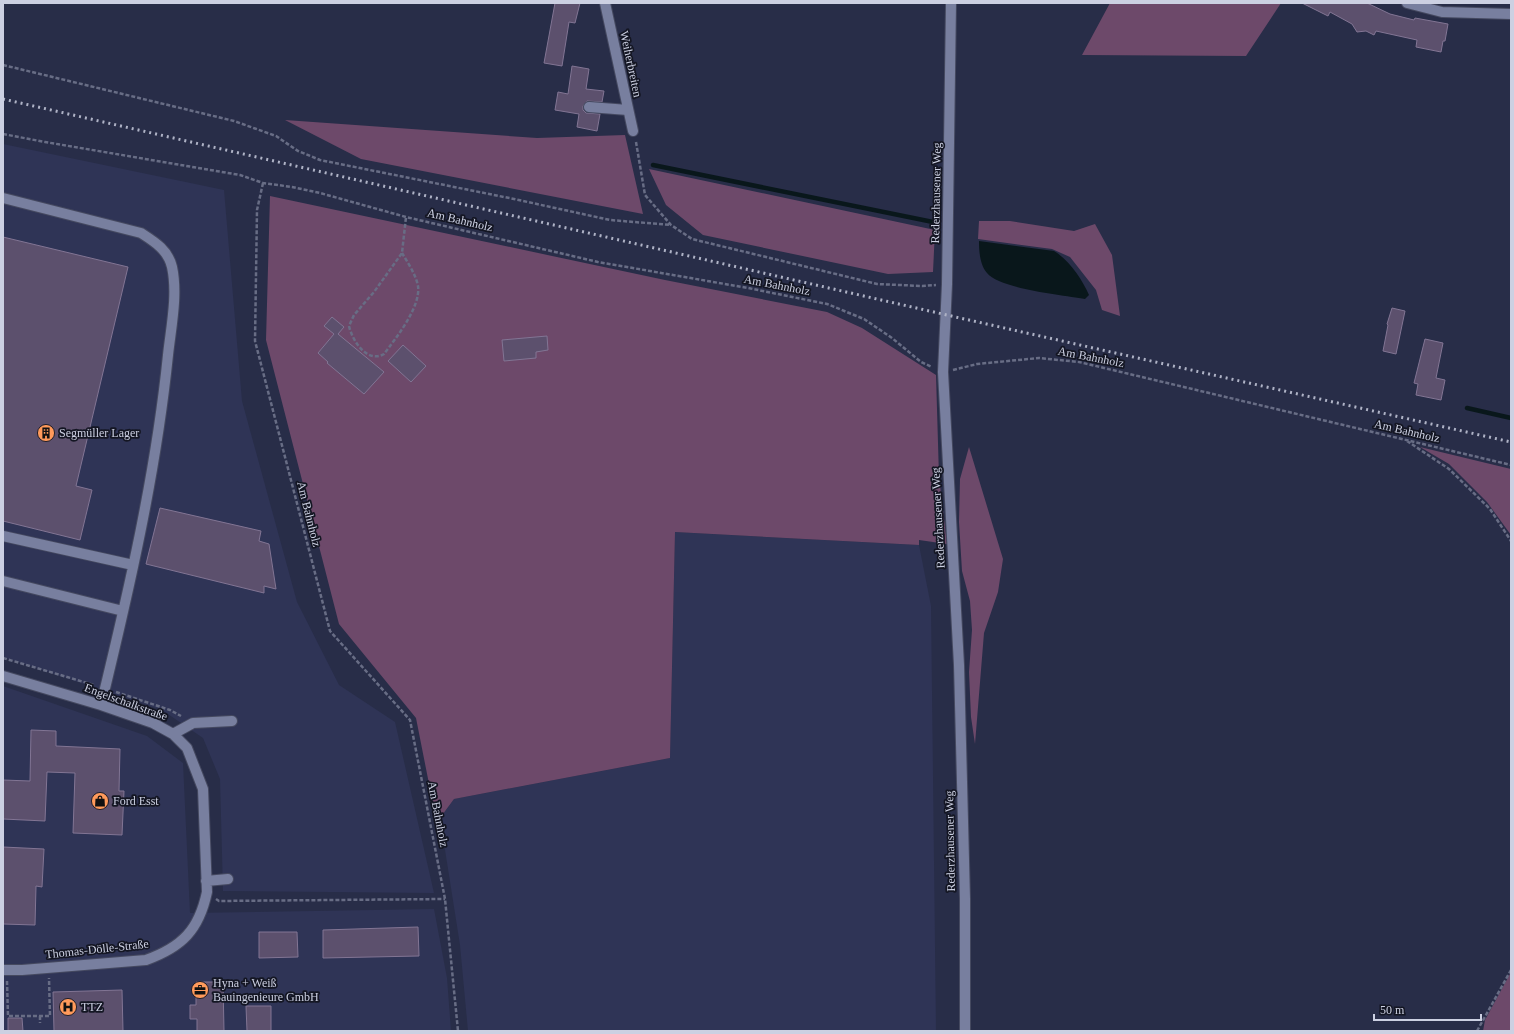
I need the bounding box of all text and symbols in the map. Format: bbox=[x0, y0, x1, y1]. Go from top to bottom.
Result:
street label: Weiherbreiten bbox=[617, 29, 645, 99]
street label: Rederzhausener Weg bbox=[928, 142, 944, 244]
street label: Am Bahnholz bbox=[426, 206, 494, 234]
street label: Am Bahnholz bbox=[743, 272, 811, 298]
street label: Am Bahnholz bbox=[1057, 344, 1125, 370]
street label: Am Bahnholz bbox=[1373, 417, 1441, 445]
building icon: Segmüller Lager bbox=[36, 423, 56, 443]
place label: Segmüller Lager bbox=[59, 426, 139, 440]
street label: Rederzhausener Weg bbox=[928, 467, 948, 569]
street label: Am Bahnholz bbox=[294, 480, 324, 548]
street label: Engelschalkstraße bbox=[83, 680, 169, 724]
street label: Am Bahnholz bbox=[425, 780, 451, 848]
street label: Rederzhausener Weg bbox=[942, 790, 958, 892]
shop icon: Ford Esst bbox=[90, 791, 110, 811]
place label: Ford Esst bbox=[113, 794, 159, 808]
street label: Thomas-Dölle-Straße bbox=[45, 937, 149, 961]
place label: Hyna + Weiß Bauingenieure GmbH bbox=[213, 976, 319, 1004]
office icon: Hyna + Weiß Bauingenieure GmbH bbox=[190, 980, 210, 1000]
scale bar bbox=[1374, 996, 1481, 1022]
hospital icon: TTZ bbox=[58, 997, 78, 1017]
place label: TTZ bbox=[81, 1000, 103, 1014]
text: 50 m bbox=[1380, 1003, 1405, 1017]

